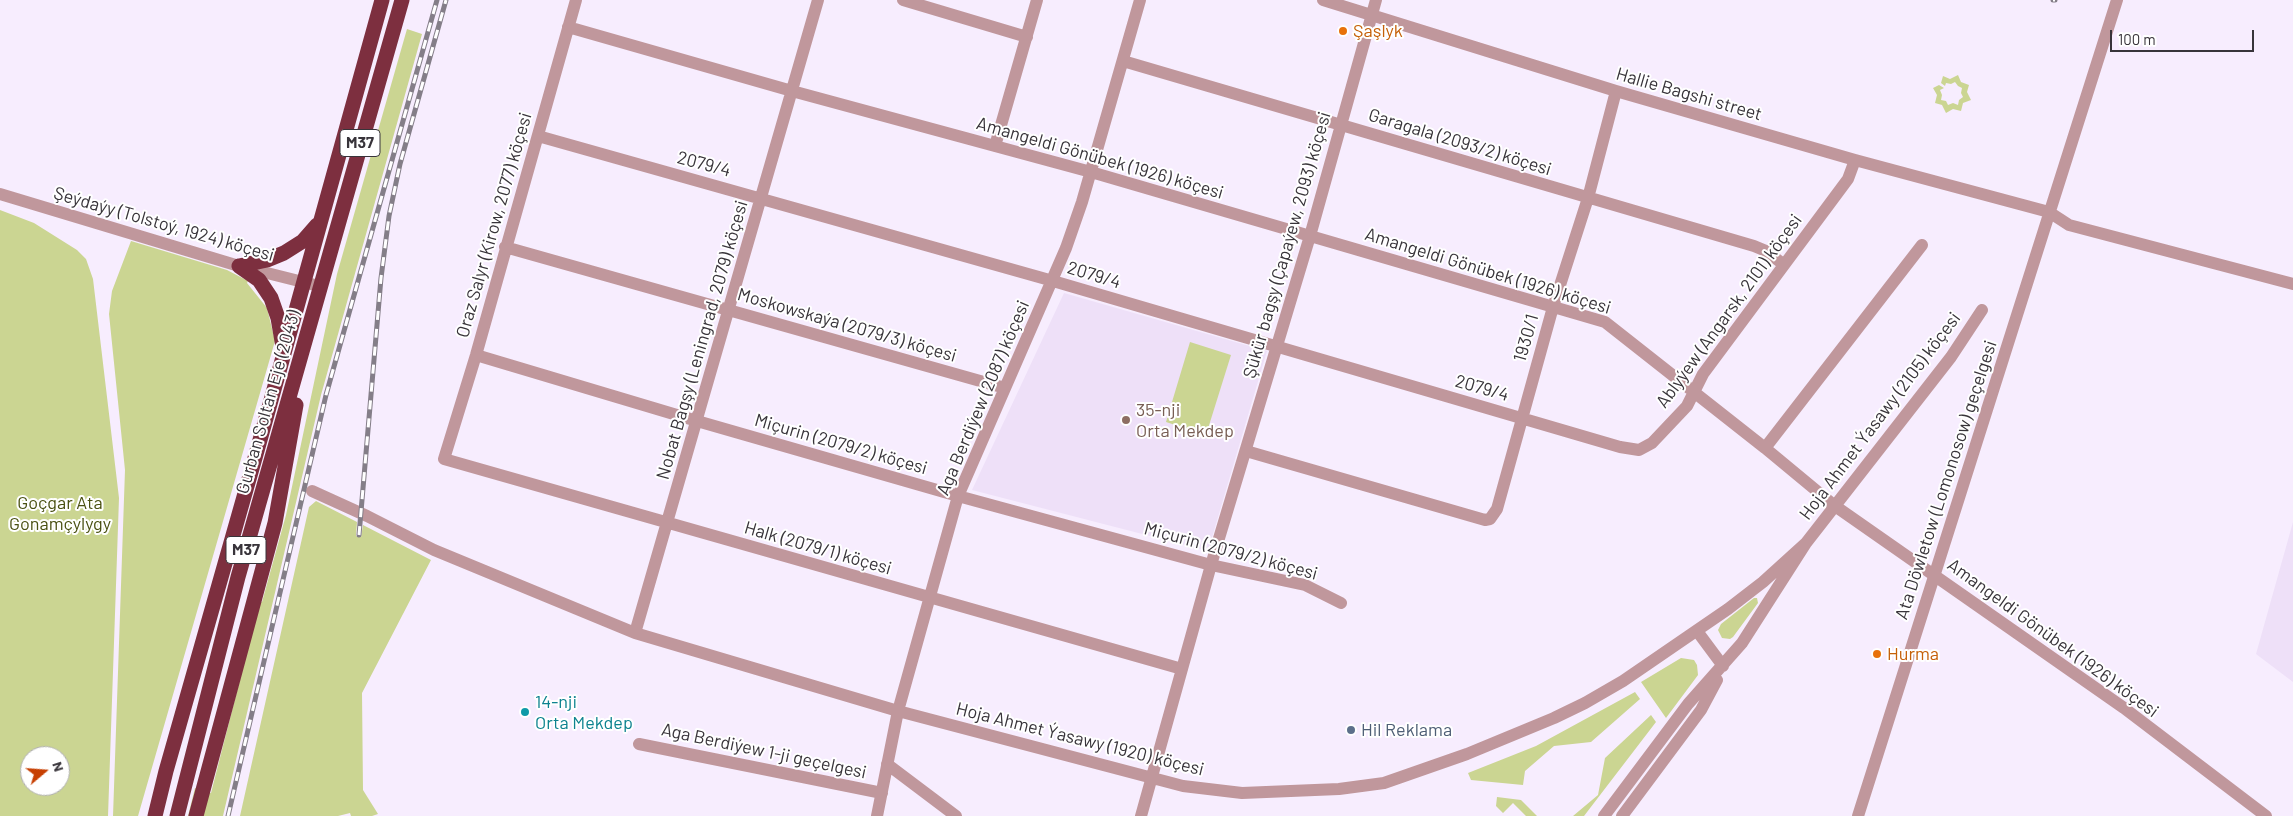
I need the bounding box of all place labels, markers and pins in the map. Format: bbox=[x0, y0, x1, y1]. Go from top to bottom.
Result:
place label: Şaşlyk bbox=[1353, 20, 1403, 42]
marker: Şaşlyk bbox=[1337, 25, 1349, 37]
place label: 35-nji Orta Mekdep bbox=[1136, 399, 1234, 442]
marker: 35-nji Orta Mekdep bbox=[1120, 414, 1132, 426]
place label: Hurma bbox=[1887, 643, 1939, 665]
marker: Hurma bbox=[1871, 648, 1883, 660]
place label: 14-nji Orta Mekdep bbox=[535, 691, 633, 734]
marker: 14-nji Orta Mekdep bbox=[519, 706, 531, 718]
place label: Hil Reklama bbox=[1361, 719, 1452, 741]
marker: Hil Reklama bbox=[1345, 724, 1357, 736]

